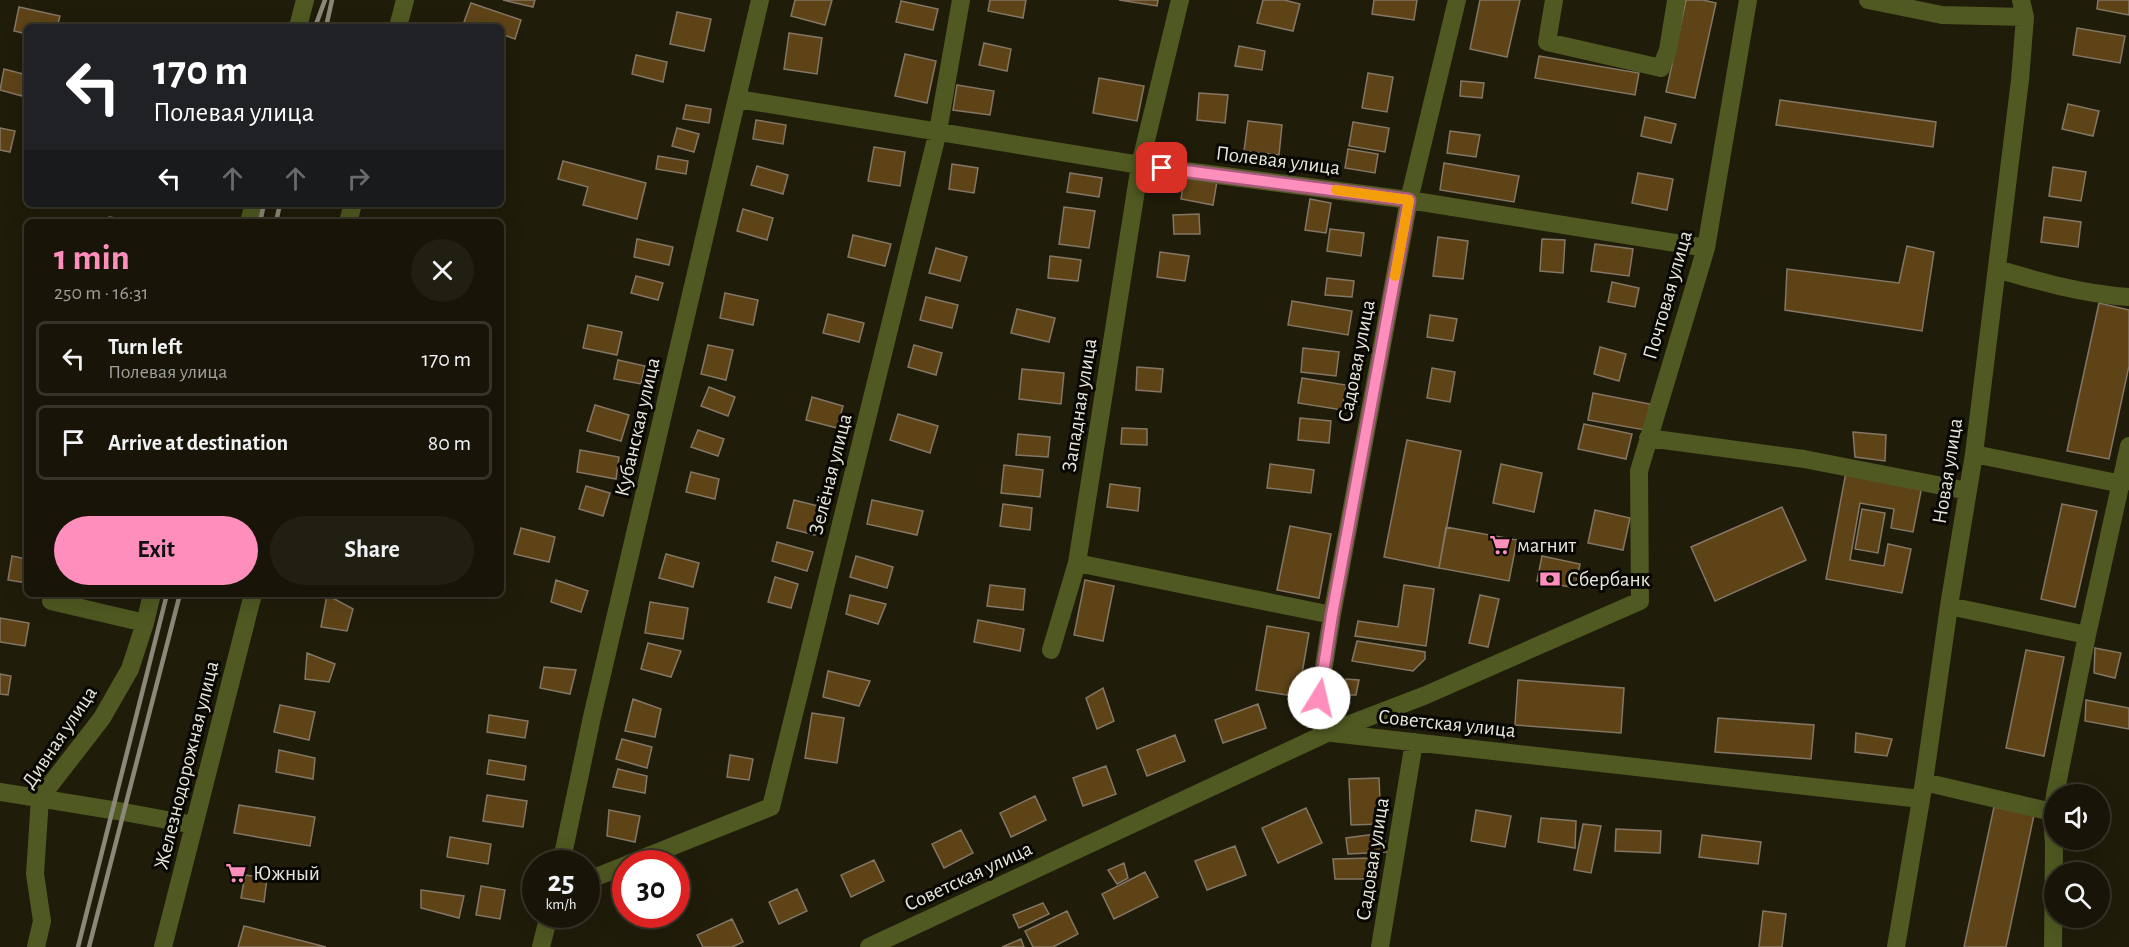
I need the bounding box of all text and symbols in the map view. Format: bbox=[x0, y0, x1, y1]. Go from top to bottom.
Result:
icon: left bbox=[54, 48, 132, 126]
text: 170 m bbox=[153, 50, 248, 92]
text: Полевая улица bbox=[153, 99, 314, 126]
pin bbox=[1136, 142, 1187, 193]
street label: Полевая улица bbox=[1214, 142, 1342, 179]
icon: arrive bbox=[1145, 151, 1178, 184]
icon: left bbox=[153, 162, 186, 195]
icon: ahead bbox=[216, 162, 249, 195]
icon: ahead bbox=[279, 162, 312, 195]
icon: right bbox=[342, 162, 375, 195]
street label: Почтовая улица bbox=[1639, 228, 1696, 362]
button: close bbox=[411, 239, 474, 302]
text: 1 min bbox=[54, 240, 130, 276]
text: 250 m · 16:31 bbox=[54, 283, 148, 303]
street label: Садовая улица bbox=[1334, 298, 1379, 424]
text: Turn left bbox=[108, 336, 182, 358]
street label: Западная улица bbox=[1059, 336, 1100, 473]
icon: left bbox=[57, 342, 90, 375]
text: 170 m bbox=[421, 348, 471, 370]
street label: Кубанская улица bbox=[611, 355, 664, 499]
text: Полевая улица bbox=[108, 362, 227, 382]
street label: Зелёная улица bbox=[805, 411, 856, 537]
street label: Новая улица bbox=[1929, 416, 1966, 525]
icon: arrive bbox=[57, 426, 90, 459]
text: Arrive at destination bbox=[108, 432, 288, 454]
text: 80 m bbox=[428, 432, 471, 454]
button: Exit bbox=[54, 516, 258, 585]
button: Share bbox=[270, 516, 474, 585]
supermarket icon: магнит bbox=[1488, 533, 1512, 557]
place label: магнит bbox=[1517, 535, 1576, 556]
bank icon: Сбербанк bbox=[1538, 567, 1562, 591]
place label: Сбербанк bbox=[1567, 569, 1650, 590]
street label: Железнодорожная улица bbox=[150, 658, 223, 871]
position arrow bbox=[1287, 666, 1351, 730]
street label: Дивная улица bbox=[18, 682, 101, 792]
street label: Советская улица bbox=[1377, 706, 1517, 741]
map controls bbox=[2044, 784, 2110, 928]
button: sound bbox=[2044, 784, 2110, 850]
street label: Садовая улица bbox=[1352, 796, 1393, 922]
street label: Советская улица bbox=[901, 838, 1036, 915]
speed limit sign: 30 bbox=[612, 850, 690, 928]
supermarket icon: Южный bbox=[224, 861, 248, 885]
button: search bbox=[2044, 862, 2110, 928]
place label: Южный bbox=[253, 863, 320, 884]
text: 25 bbox=[547, 867, 575, 897]
text: km/h bbox=[546, 897, 576, 912]

